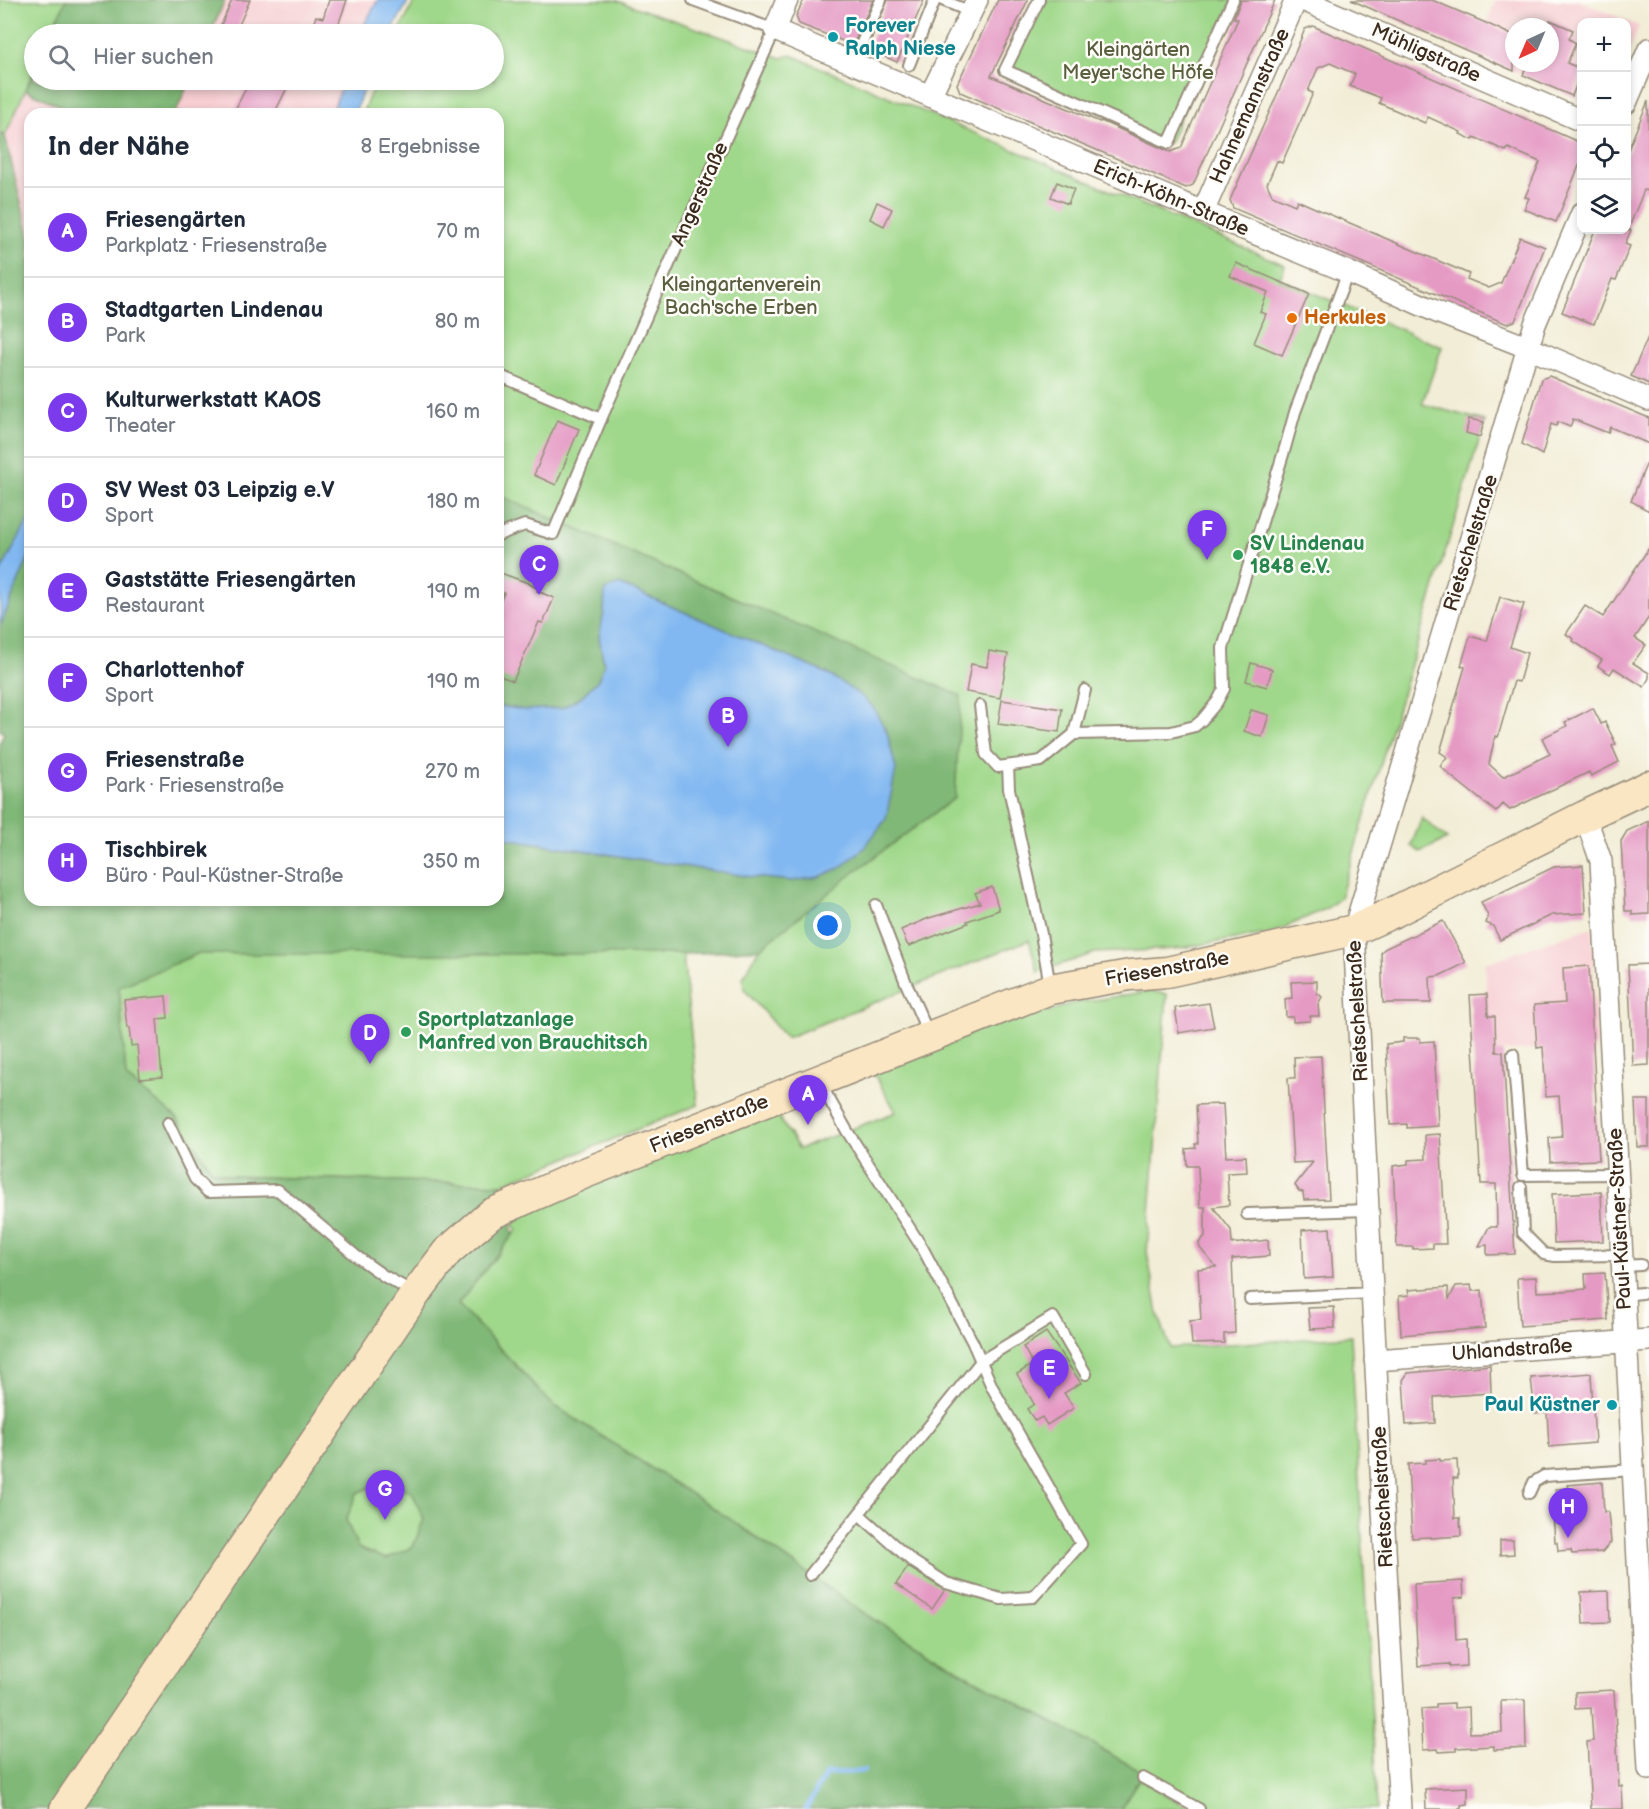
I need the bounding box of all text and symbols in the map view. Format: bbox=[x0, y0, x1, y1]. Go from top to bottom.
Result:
place label: Forever Ralph Niese bbox=[845, 14, 956, 61]
street label: Mühligstraße bbox=[1367, 18, 1485, 88]
north arrow bbox=[1505, 18, 1559, 72]
map controls bbox=[1577, 18, 1631, 234]
button: + bbox=[1577, 18, 1631, 72]
search box bbox=[24, 24, 504, 90]
street label: Hahnemannstraße bbox=[1205, 24, 1295, 188]
marker: Forever Ralph Niese bbox=[826, 30, 840, 44]
park label: Kleingärten Meyer'sche Höfe bbox=[1062, 38, 1214, 85]
icon: search bbox=[45, 41, 78, 74]
text: Hier suchen bbox=[93, 44, 214, 71]
button: − bbox=[1577, 72, 1631, 126]
button: locate bbox=[1577, 126, 1631, 180]
text: In der Nähe bbox=[48, 132, 190, 163]
text: 8 Ergebnisse bbox=[361, 135, 480, 159]
street label: Angerstraße bbox=[666, 138, 734, 250]
street label: Erich-Köhn-Straße bbox=[1089, 154, 1253, 242]
button: layers bbox=[1577, 180, 1631, 234]
text: Friesengärten bbox=[105, 207, 246, 234]
text: A bbox=[61, 220, 74, 244]
text: 70 m bbox=[436, 220, 480, 244]
text: Parkplatz · Friesenstraße bbox=[105, 234, 327, 258]
park label: Kleingartenverein Bach'sche Erben bbox=[661, 273, 821, 320]
text: Stadtgarten Lindenau bbox=[105, 297, 323, 324]
place label: Herkules bbox=[1304, 306, 1386, 330]
text: B bbox=[60, 310, 75, 334]
text: 80 m bbox=[435, 310, 480, 334]
marker: Herkules bbox=[1285, 311, 1299, 325]
text: Park bbox=[105, 324, 145, 348]
text: Kulturwerkstatt KAOS bbox=[105, 387, 321, 414]
text: C bbox=[60, 400, 75, 424]
text: 160 m bbox=[426, 400, 480, 424]
text: Theater bbox=[105, 414, 175, 438]
street label: Rietschelstraße bbox=[1439, 472, 1503, 614]
text: SV West 03 Leipzig e.V bbox=[105, 477, 335, 504]
text: D bbox=[61, 490, 74, 514]
text: 180 m bbox=[427, 490, 480, 514]
text: Sport bbox=[105, 504, 154, 528]
pin: F bbox=[1188, 510, 1226, 560]
place label: SV Lindenau 1848 e.V. bbox=[1250, 532, 1364, 579]
pin: C bbox=[520, 546, 558, 595]
marker: SV Lindenau 1848 e.V. bbox=[1231, 548, 1245, 562]
text: Gaststätte Friesengärten bbox=[105, 567, 356, 594]
text: E bbox=[61, 580, 74, 604]
text: 190 m bbox=[427, 580, 480, 604]
text: Restaurant bbox=[105, 594, 205, 618]
text: Charlottenhof bbox=[105, 657, 244, 684]
text: F bbox=[61, 670, 74, 694]
text: 190 m bbox=[427, 670, 480, 694]
text: Sport bbox=[105, 684, 154, 708]
pin: B bbox=[708, 698, 748, 747]
text: Friesenstraße bbox=[105, 747, 244, 774]
text: G bbox=[60, 760, 75, 784]
text: 270 m bbox=[425, 760, 480, 784]
text: Park · Friesenstraße bbox=[105, 774, 284, 798]
text: Tischbirek bbox=[105, 837, 207, 864]
text: H bbox=[60, 850, 75, 874]
text: 350 m bbox=[423, 850, 480, 874]
text: Büro · Paul-Küstner-Straße bbox=[105, 864, 343, 888]
your location bbox=[813, 911, 842, 940]
street label: Rietschelstraße bbox=[1342, 939, 1374, 1082]
street label: Friesenstraße bbox=[1103, 946, 1231, 992]
place label: Sportplatzanlage Manfred von Brauchitsch bbox=[418, 1008, 648, 1055]
pin: D bbox=[350, 1014, 389, 1064]
marker: Sportplatzanlage Manfred von Brauchitsch bbox=[399, 1025, 413, 1039]
pin: A bbox=[788, 1076, 828, 1125]
street label: Friesenstraße bbox=[646, 1089, 772, 1159]
street label: Paul-Küstner-Straße bbox=[1603, 1127, 1637, 1311]
street label: Uhlandstraße bbox=[1451, 1334, 1573, 1366]
pin: E bbox=[1030, 1350, 1068, 1399]
place label: Paul Küstner bbox=[1484, 1393, 1601, 1417]
marker: Paul Küstner bbox=[1605, 1398, 1619, 1412]
street label: Rietschelstraße bbox=[1367, 1425, 1399, 1568]
pin: G bbox=[366, 1470, 404, 1520]
pin: H bbox=[1548, 1488, 1588, 1538]

